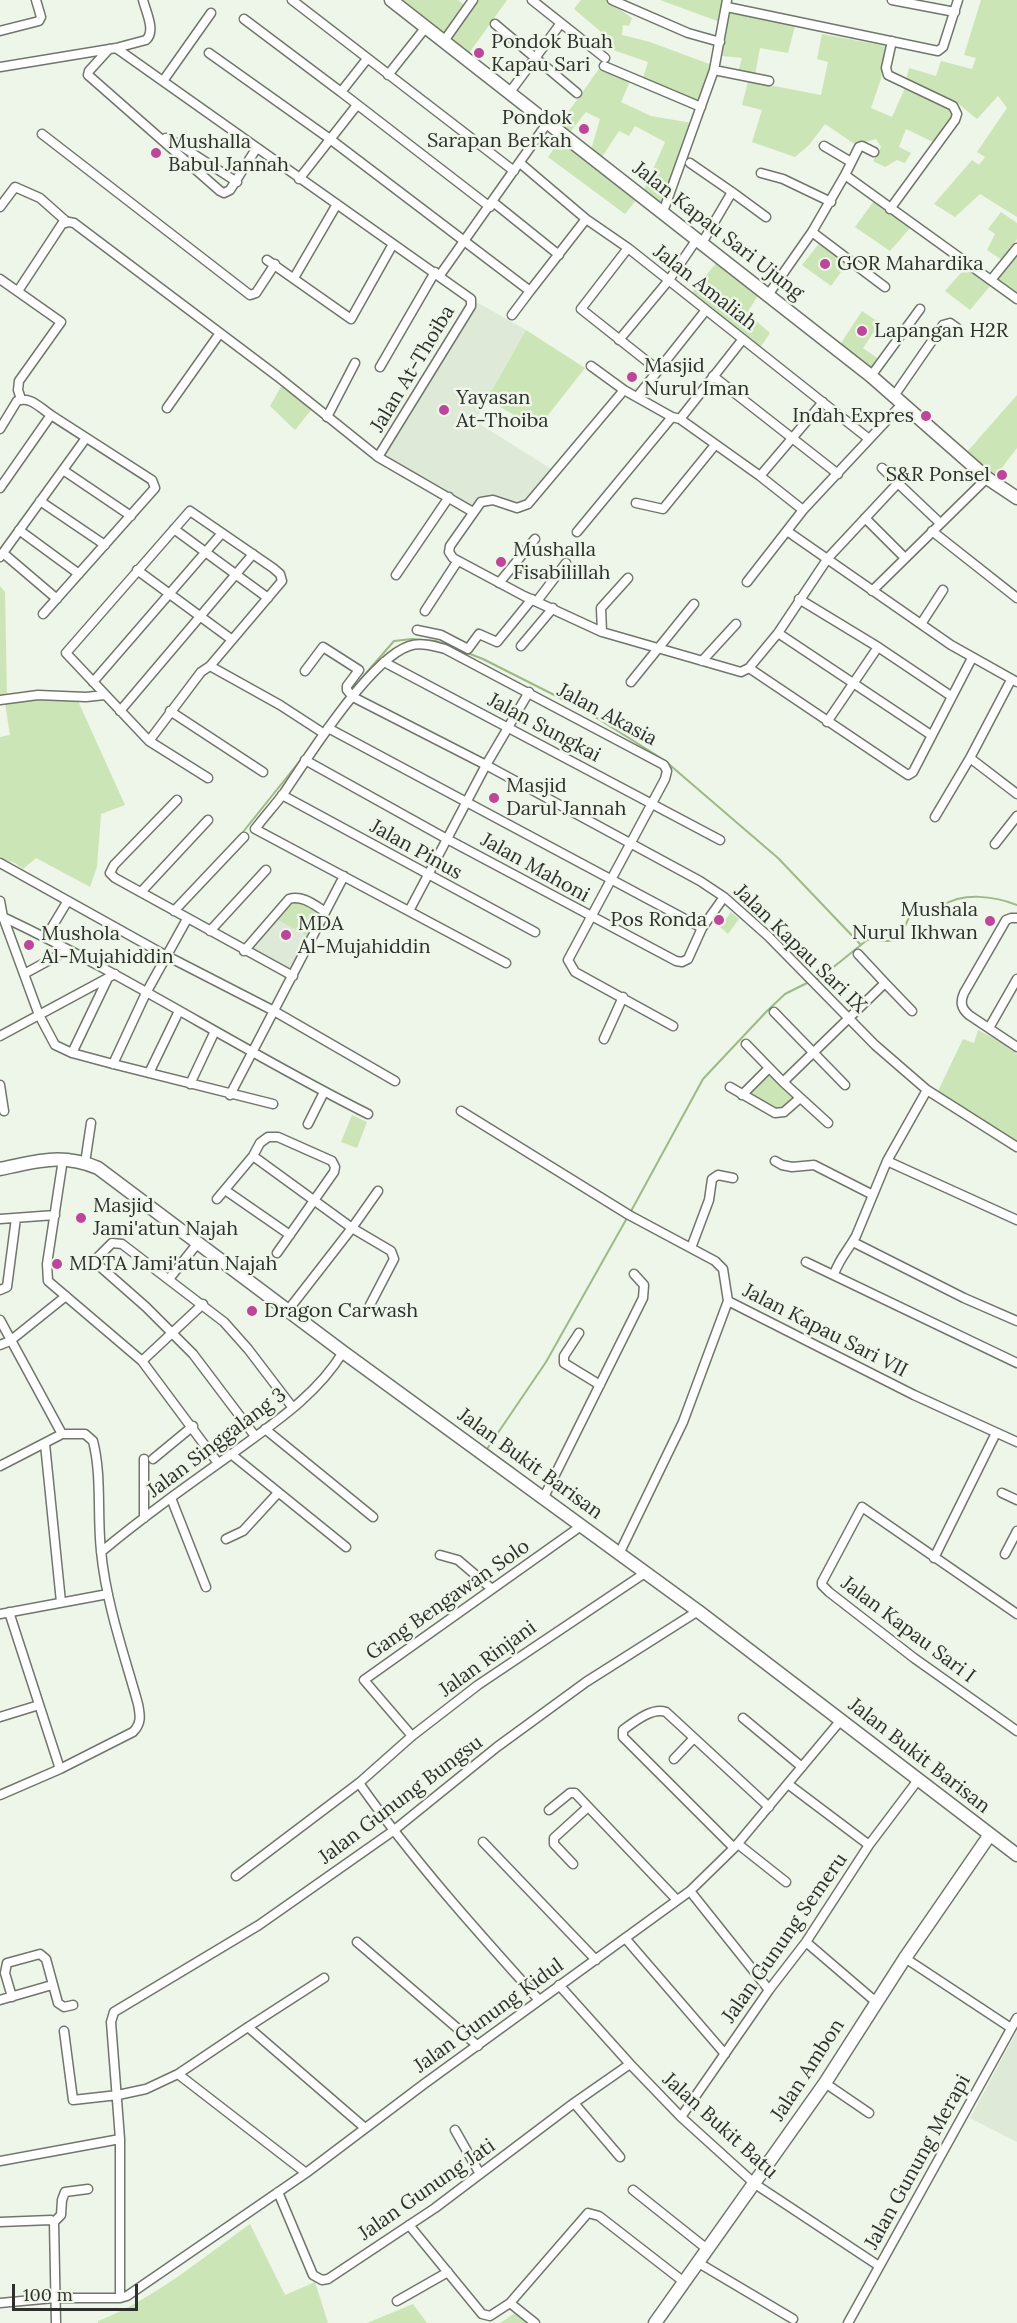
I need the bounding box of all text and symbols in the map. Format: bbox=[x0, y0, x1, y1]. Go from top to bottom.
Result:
place label: Pondok Buah Kapau Sari bbox=[491, 30, 613, 77]
marker: Pondok Buah Kapau Sari bbox=[472, 46, 486, 60]
place label: Pondok Sarapan Berkah bbox=[427, 106, 572, 153]
marker: Pondok Sarapan Berkah bbox=[577, 122, 591, 136]
place label: Mushalla Babul Jannah bbox=[168, 130, 289, 177]
marker: Mushalla Babul Jannah bbox=[149, 146, 163, 160]
street label: Jalan Kapau Sari Ujung bbox=[628, 157, 808, 305]
street label: Jalan Amaliah bbox=[648, 240, 762, 336]
place label: GOR Mahardika bbox=[837, 252, 984, 276]
marker: GOR Mahardika bbox=[818, 257, 832, 271]
street label: Jalan At-Thoiba bbox=[366, 301, 460, 437]
place label: Lapangan H2R bbox=[874, 319, 1008, 343]
marker: Lapangan H2R bbox=[855, 324, 869, 338]
place label: Masjid Nurul Iman bbox=[644, 354, 749, 401]
marker: Masjid Nurul Iman bbox=[625, 370, 639, 384]
place label: Yayasan At-Thoiba bbox=[456, 386, 549, 433]
marker: Yayasan At-Thoiba bbox=[437, 403, 451, 417]
place label: Indah Expres bbox=[792, 404, 914, 428]
marker: Indah Expres bbox=[919, 409, 933, 423]
place label: S&R Ponsel bbox=[886, 463, 990, 487]
marker: S&R Ponsel bbox=[995, 468, 1009, 482]
place label: Mushalla Fisabilillah bbox=[513, 538, 611, 585]
marker: Mushalla Fisabilillah bbox=[494, 555, 508, 569]
street label: Jalan Akasia bbox=[553, 679, 661, 751]
street label: Jalan Sungkai bbox=[484, 688, 604, 768]
place label: Masjid Darul Jannah bbox=[506, 774, 626, 821]
marker: Masjid Darul Jannah bbox=[487, 791, 501, 805]
street label: Jalan Pinus bbox=[366, 815, 466, 885]
street label: Jalan Mahoni bbox=[476, 828, 594, 908]
street label: Jalan Kapau Sari IX bbox=[729, 880, 871, 1018]
place label: Mushala Nurul Ikhwan bbox=[852, 898, 978, 945]
place label: Pos Ronda bbox=[610, 908, 707, 932]
place label: MDA Al-Mujahiddin bbox=[298, 912, 431, 959]
marker: Pos Ronda bbox=[712, 913, 726, 927]
marker: Mushala Nurul Ikhwan bbox=[983, 914, 997, 928]
place label: Mushola Al-Mujahiddin bbox=[41, 922, 174, 969]
marker: MDA Al-Mujahiddin bbox=[279, 928, 293, 942]
marker: Mushola Al-Mujahiddin bbox=[22, 938, 36, 952]
place label: Masjid Jami'atun Najah bbox=[93, 1194, 238, 1241]
marker: Masjid Jami'atun Najah bbox=[74, 1211, 88, 1225]
place label: MDTA Jami'atun Najah bbox=[69, 1252, 278, 1276]
marker: MDTA Jami'atun Najah bbox=[50, 1257, 64, 1271]
street label: Jalan Kapau Sari VII bbox=[739, 1279, 911, 1383]
place label: Dragon Carwash bbox=[264, 1299, 418, 1323]
marker: Dragon Carwash bbox=[245, 1304, 259, 1318]
street label: Jalan Singgalang 3 bbox=[143, 1383, 291, 1503]
street label: Jalan Bukit Barisan bbox=[453, 1403, 607, 1525]
street label: Gang Bengawan Solo bbox=[362, 1534, 534, 1666]
street label: Jalan Kapau Sari I bbox=[836, 1572, 980, 1688]
street label: Jalan Rinjani bbox=[435, 1616, 541, 1702]
street label: Jalan Bukit Barisan bbox=[843, 1693, 995, 1819]
street label: Jalan Gunung Bungsu bbox=[314, 1731, 488, 1869]
street label: Jalan Gunung Semeru bbox=[717, 1848, 853, 2028]
street label: Jalan Gunung Kidul bbox=[410, 1954, 568, 2078]
street label: Jalan Ambon bbox=[766, 2015, 850, 2125]
street label: Jalan Bukit Batu bbox=[657, 2068, 783, 2184]
street label: Jalan Gunung Merapi bbox=[860, 2071, 976, 2253]
street label: Jalan Gunung Jati bbox=[354, 2134, 500, 2246]
scale bar bbox=[15, 2272, 141, 2310]
text: 100 m bbox=[23, 2283, 73, 2306]

